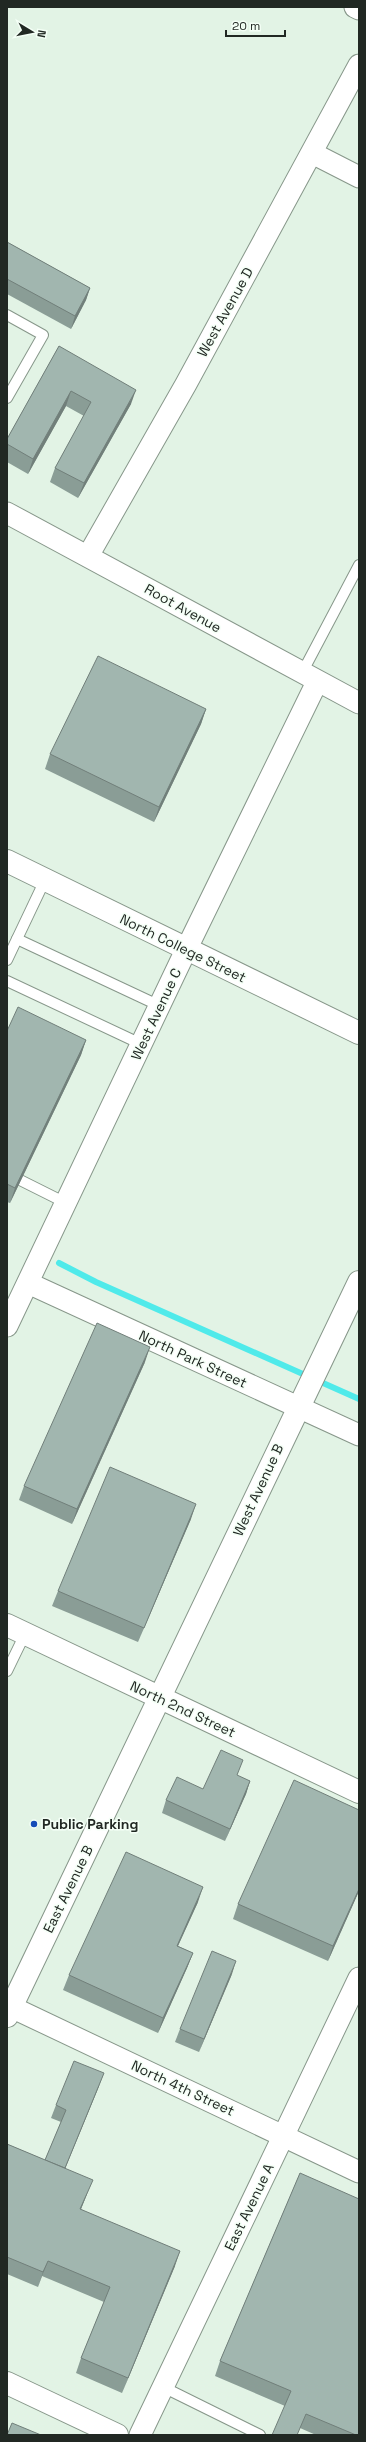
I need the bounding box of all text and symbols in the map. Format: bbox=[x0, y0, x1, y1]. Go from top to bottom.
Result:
north arrow bbox=[12, 12, 52, 52]
scale bar bbox=[226, 12, 285, 38]
text: 20 m bbox=[232, 18, 260, 34]
text: N bbox=[34, 29, 49, 39]
street label: West Avenue D bbox=[193, 264, 257, 360]
street label: Root Avenue bbox=[141, 579, 225, 637]
street label: North College Street bbox=[117, 910, 249, 986]
street label: West Avenue C bbox=[127, 965, 185, 1063]
street label: North Park Street bbox=[136, 1326, 250, 1392]
street label: West Avenue B bbox=[229, 1441, 287, 1539]
street label: North 2nd Street bbox=[127, 1677, 239, 1741]
place label: Public Parking bbox=[42, 1815, 138, 1833]
marker: Public Parking bbox=[29, 1819, 39, 1829]
street label: East Avenue B bbox=[39, 1842, 97, 1936]
street label: North 4th Street bbox=[128, 2056, 238, 2120]
street label: East Avenue A bbox=[220, 2160, 278, 2253]

